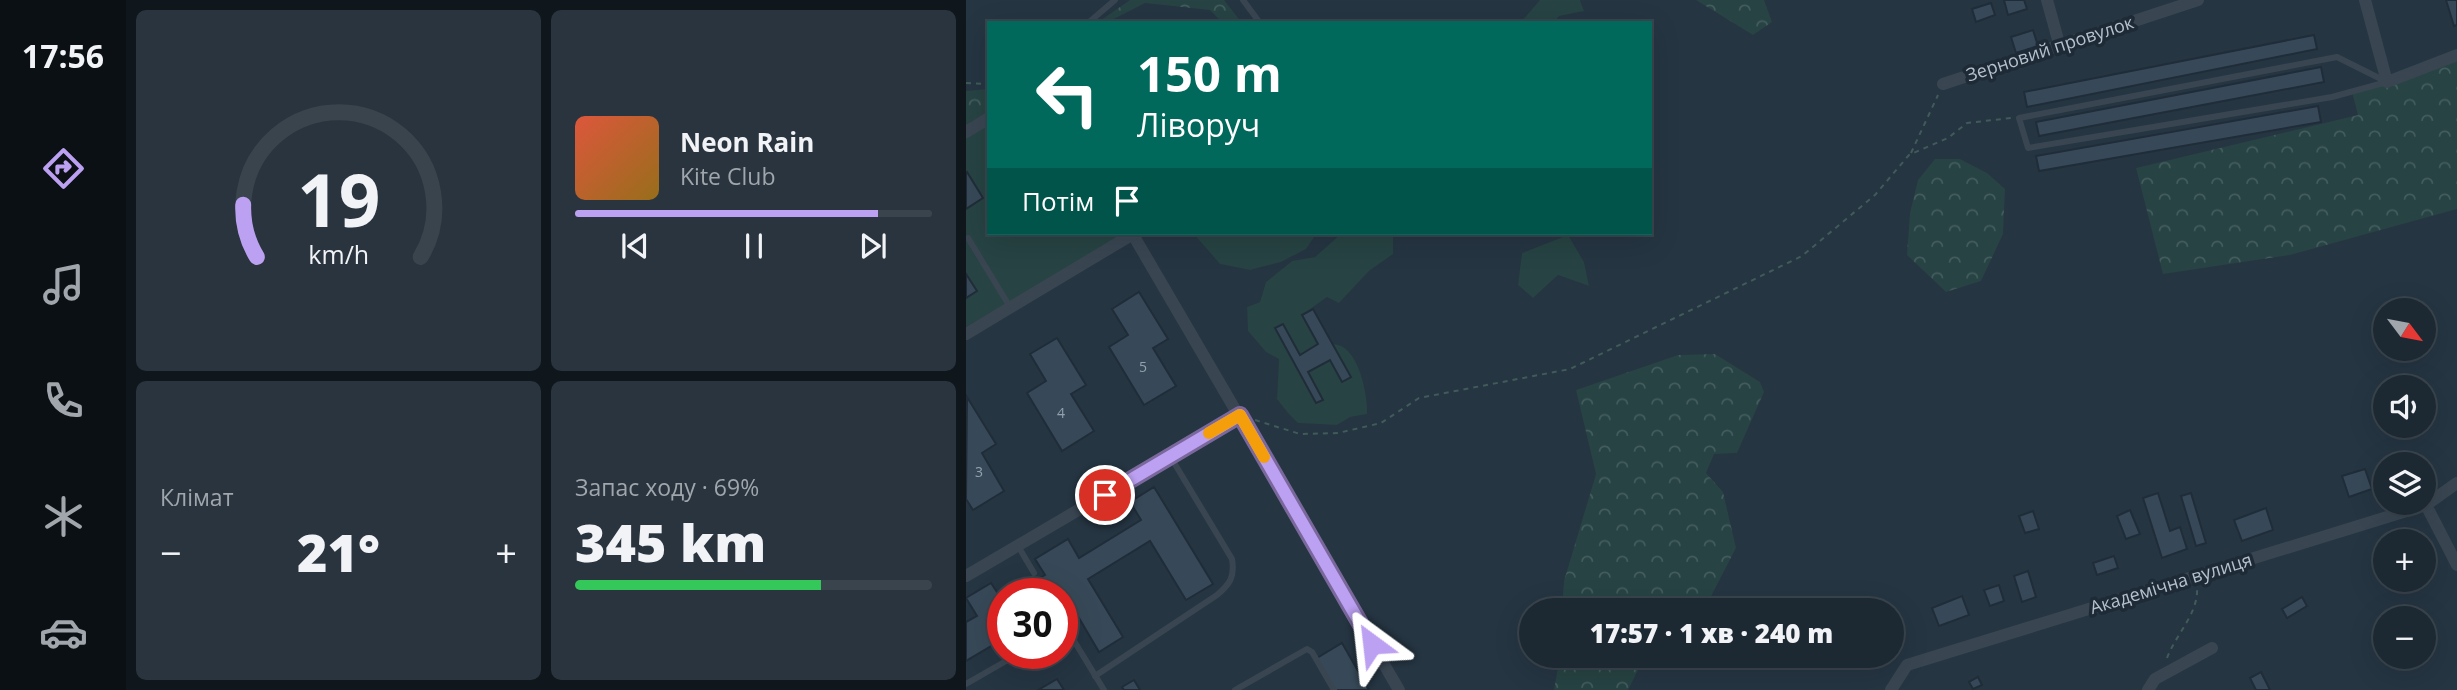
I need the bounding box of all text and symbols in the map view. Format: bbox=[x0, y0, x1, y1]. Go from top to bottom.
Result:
street label: Зерновий провулок bbox=[1963, 9, 2137, 86]
text: 17:56 bbox=[22, 34, 104, 77]
text: 150 m bbox=[1137, 40, 1282, 106]
icon: left bbox=[1022, 49, 1113, 140]
text: Ліворуч bbox=[1137, 103, 1260, 146]
text: Neon Rain bbox=[680, 124, 814, 160]
icon: directions bbox=[39, 144, 88, 193]
text: 19 bbox=[297, 149, 380, 248]
text: Kite Club bbox=[680, 160, 775, 192]
icon: arrive bbox=[1108, 182, 1146, 220]
text: Потім bbox=[1022, 183, 1094, 219]
icon: previous bbox=[616, 227, 654, 265]
icon: pause bbox=[735, 227, 773, 265]
icon: next bbox=[854, 227, 892, 265]
text: km/h bbox=[308, 237, 369, 271]
icon: music bbox=[39, 260, 88, 309]
north arrow bbox=[2373, 298, 2436, 360]
map controls bbox=[2373, 298, 2436, 669]
house number: 5 bbox=[1139, 357, 1147, 376]
button: sound bbox=[2373, 375, 2436, 438]
icon: phone bbox=[39, 376, 88, 425]
house number: 4 bbox=[1057, 403, 1065, 422]
button: layers bbox=[2373, 452, 2436, 515]
house number: 3 bbox=[975, 462, 983, 481]
pin bbox=[1075, 465, 1135, 525]
text: Запас ходу · 69% bbox=[575, 471, 759, 503]
icon: arrive bbox=[1086, 476, 1124, 514]
text: Клімат bbox=[160, 481, 233, 513]
icon: climate bbox=[39, 492, 88, 541]
text: 345 km bbox=[575, 506, 766, 577]
text: 21° bbox=[297, 516, 380, 587]
text: − bbox=[160, 526, 182, 578]
text: + bbox=[495, 526, 517, 578]
button: + bbox=[2373, 529, 2436, 592]
street label: Академічна вулиця bbox=[2087, 547, 2255, 619]
speed limit sign: 30 bbox=[987, 578, 1078, 669]
button: − bbox=[2373, 606, 2436, 669]
position arrow bbox=[1335, 607, 1409, 681]
icon: car bbox=[39, 608, 88, 657]
text: 17:57 · 1 хв · 240 m bbox=[1590, 615, 1833, 651]

